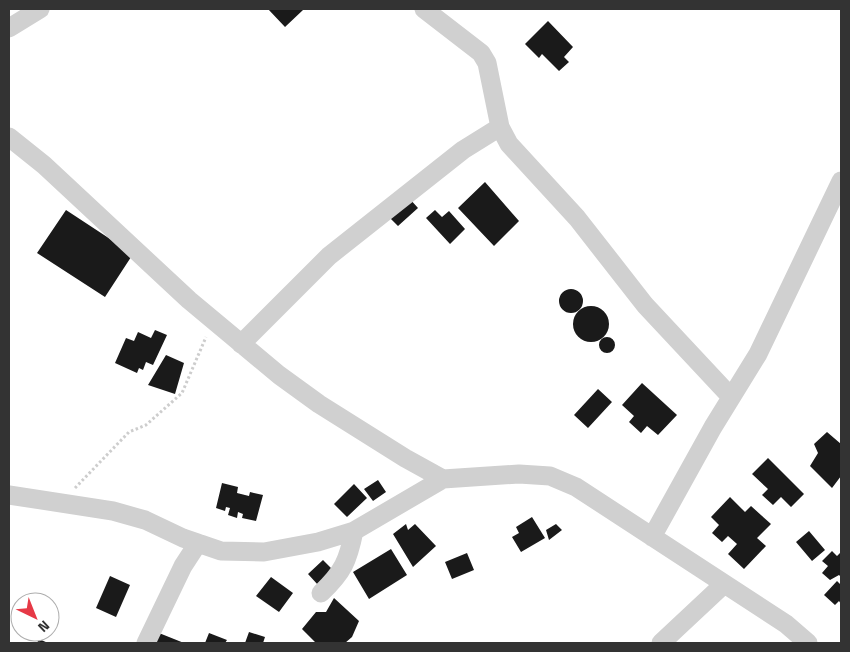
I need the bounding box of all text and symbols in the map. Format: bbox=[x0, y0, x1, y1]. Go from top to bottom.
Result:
north arrow bbox=[10, 592, 60, 642]
text: N bbox=[33, 616, 55, 638]

